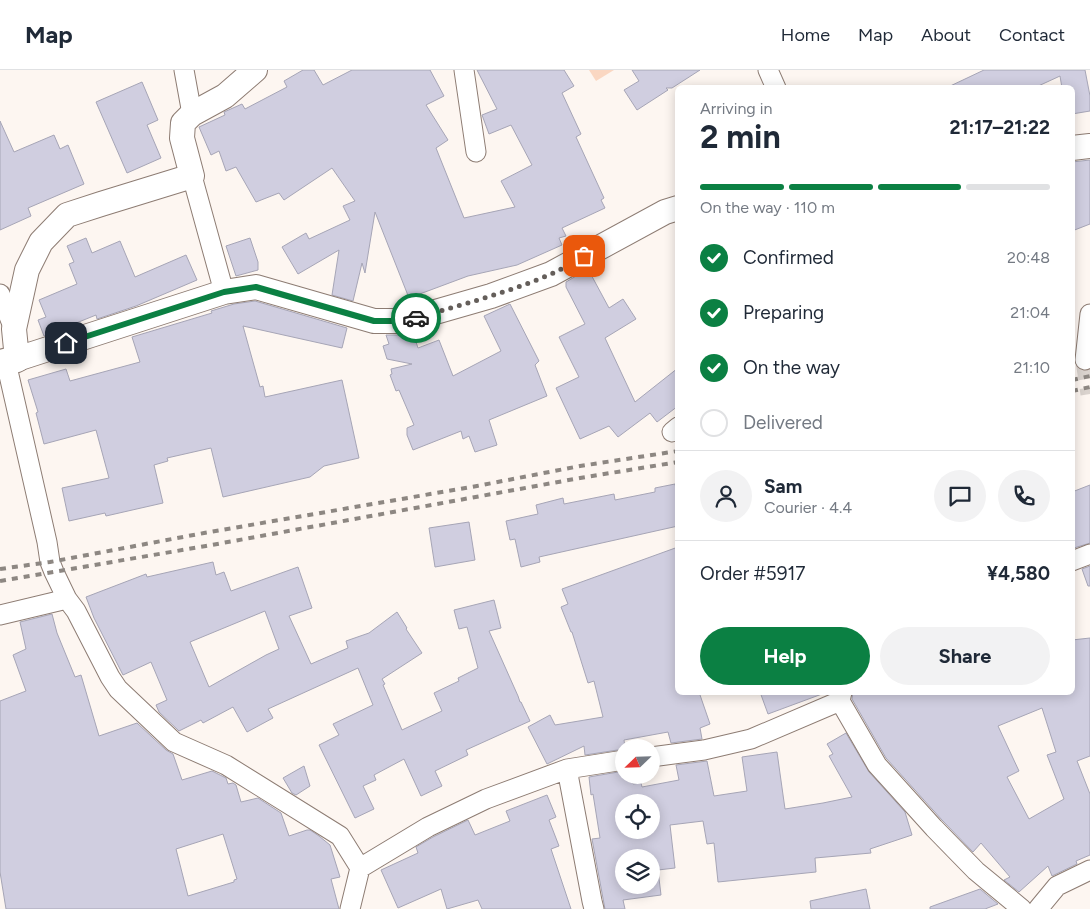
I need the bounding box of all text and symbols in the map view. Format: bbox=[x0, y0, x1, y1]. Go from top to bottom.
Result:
text: Map bbox=[25, 20, 73, 49]
text: Home bbox=[781, 24, 830, 46]
text: Map bbox=[858, 24, 893, 46]
text: About bbox=[921, 24, 971, 46]
text: Contact bbox=[999, 24, 1065, 46]
text: Arriving in bbox=[700, 99, 772, 118]
text: 21:17–21:22 bbox=[949, 116, 1050, 139]
text: 2 min bbox=[700, 118, 781, 156]
text: On the way · 110 m bbox=[700, 198, 835, 217]
pin bbox=[563, 235, 605, 277]
icon: bag bbox=[570, 242, 598, 270]
icon: check bbox=[700, 244, 728, 272]
text: Confirmed bbox=[743, 246, 834, 269]
text: 20:48 bbox=[1007, 248, 1050, 267]
courier bbox=[391, 293, 441, 343]
icon: check bbox=[700, 299, 728, 327]
text: Preparing bbox=[743, 301, 824, 324]
text: 21:04 bbox=[1010, 303, 1050, 322]
icon: car bbox=[402, 304, 430, 332]
pin bbox=[45, 322, 87, 364]
icon: home bbox=[52, 329, 80, 357]
icon: check bbox=[700, 354, 728, 382]
text: On the way bbox=[743, 356, 840, 379]
text: 21:10 bbox=[1014, 358, 1050, 377]
text: Delivered bbox=[743, 411, 823, 434]
button: person bbox=[700, 470, 752, 522]
button: chat bbox=[934, 470, 986, 522]
button: phone bbox=[998, 470, 1050, 522]
text: Sam bbox=[764, 475, 802, 498]
text: Courier · 4.4 bbox=[764, 498, 852, 517]
text: Order #5917 bbox=[700, 562, 805, 585]
text: ¥4,580 bbox=[987, 562, 1050, 585]
button: Help bbox=[700, 627, 870, 685]
button: Share bbox=[880, 627, 1050, 685]
north arrow bbox=[615, 739, 660, 784]
map controls bbox=[615, 739, 660, 894]
button: locate bbox=[615, 794, 660, 839]
button: layers bbox=[615, 849, 660, 894]

